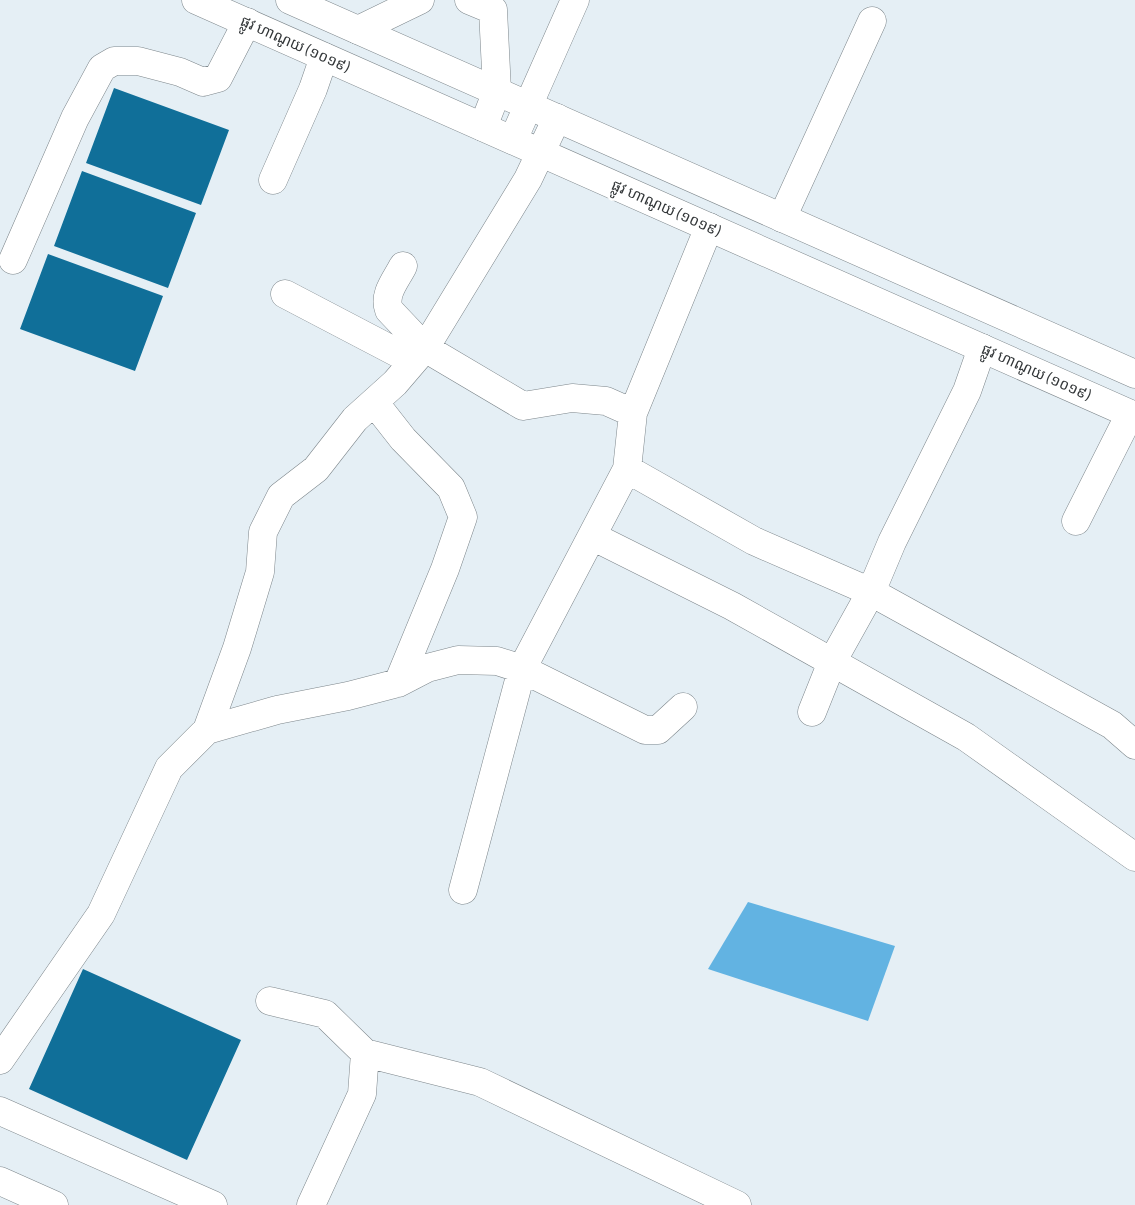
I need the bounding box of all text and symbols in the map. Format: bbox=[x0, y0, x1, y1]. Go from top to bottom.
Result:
street label: ផ្លូវ ហាណូយ (១០១៩) bbox=[236, 11, 353, 80]
street label: ផ្លូវ ហាណូយ (១០១៩) bbox=[607, 175, 724, 244]
street label: ផ្លូវ ហាណូយ (១០១៩) bbox=[977, 339, 1094, 408]

